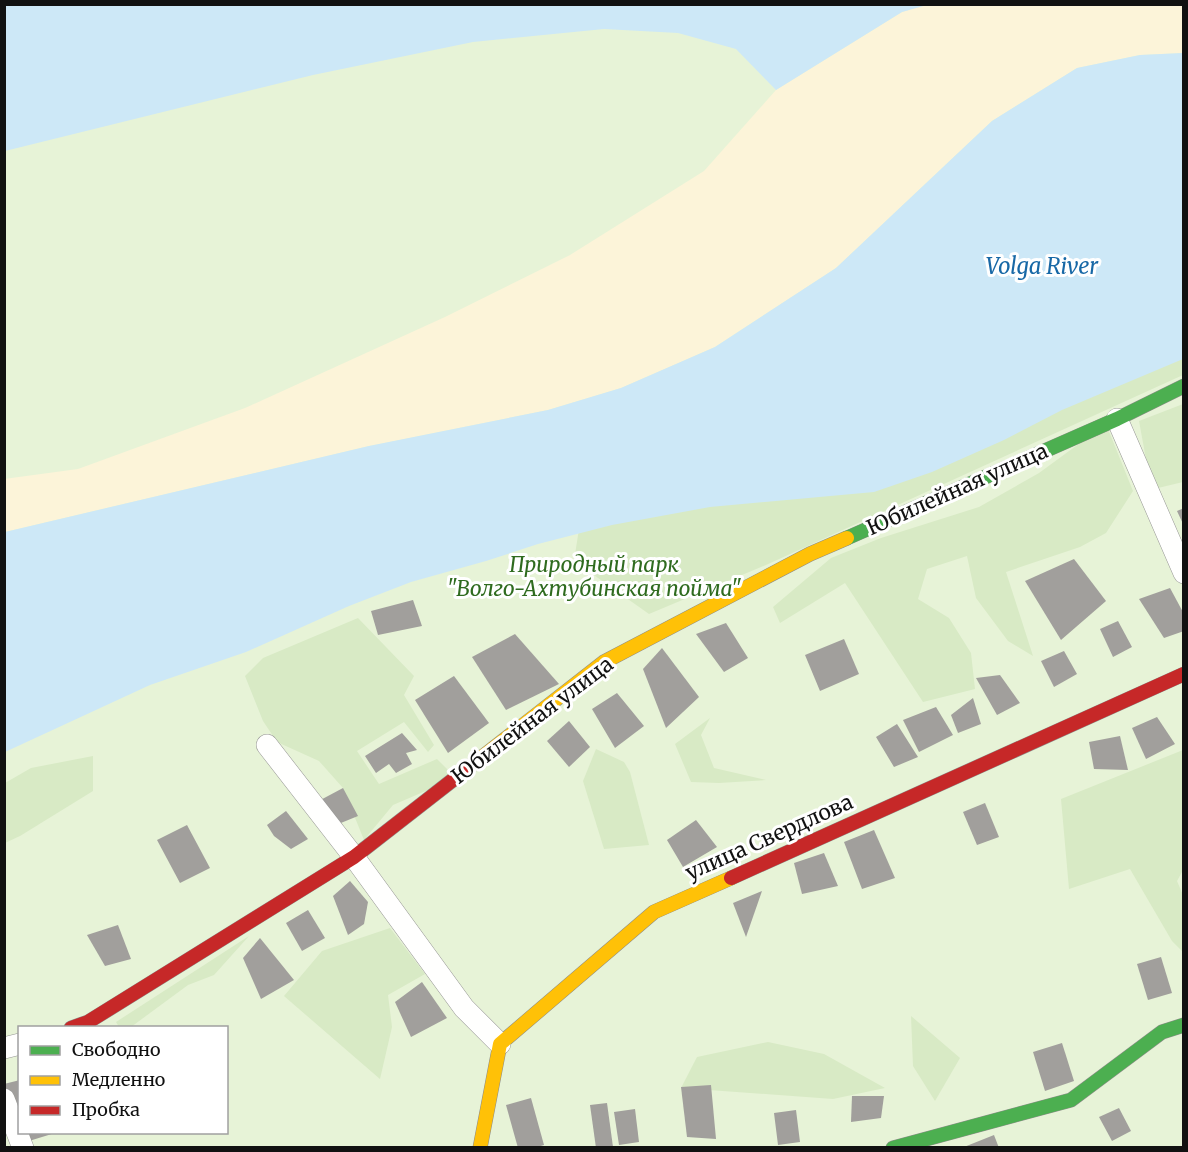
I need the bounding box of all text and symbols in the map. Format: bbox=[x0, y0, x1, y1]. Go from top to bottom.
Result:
water label: Volga River bbox=[986, 252, 1099, 280]
street label: Юбилейная улица bbox=[862, 437, 1052, 541]
park label: Природный парк "Волго-Ахтубинская пойма" bbox=[446, 551, 742, 602]
street label: Юбилейная улица bbox=[446, 650, 618, 790]
street label: улица Свердлова bbox=[681, 788, 857, 886]
legend bbox=[18, 1026, 228, 1134]
text: Свободно bbox=[72, 1038, 160, 1061]
text: Медленно bbox=[72, 1068, 165, 1091]
text: Пробка bbox=[72, 1098, 140, 1121]

